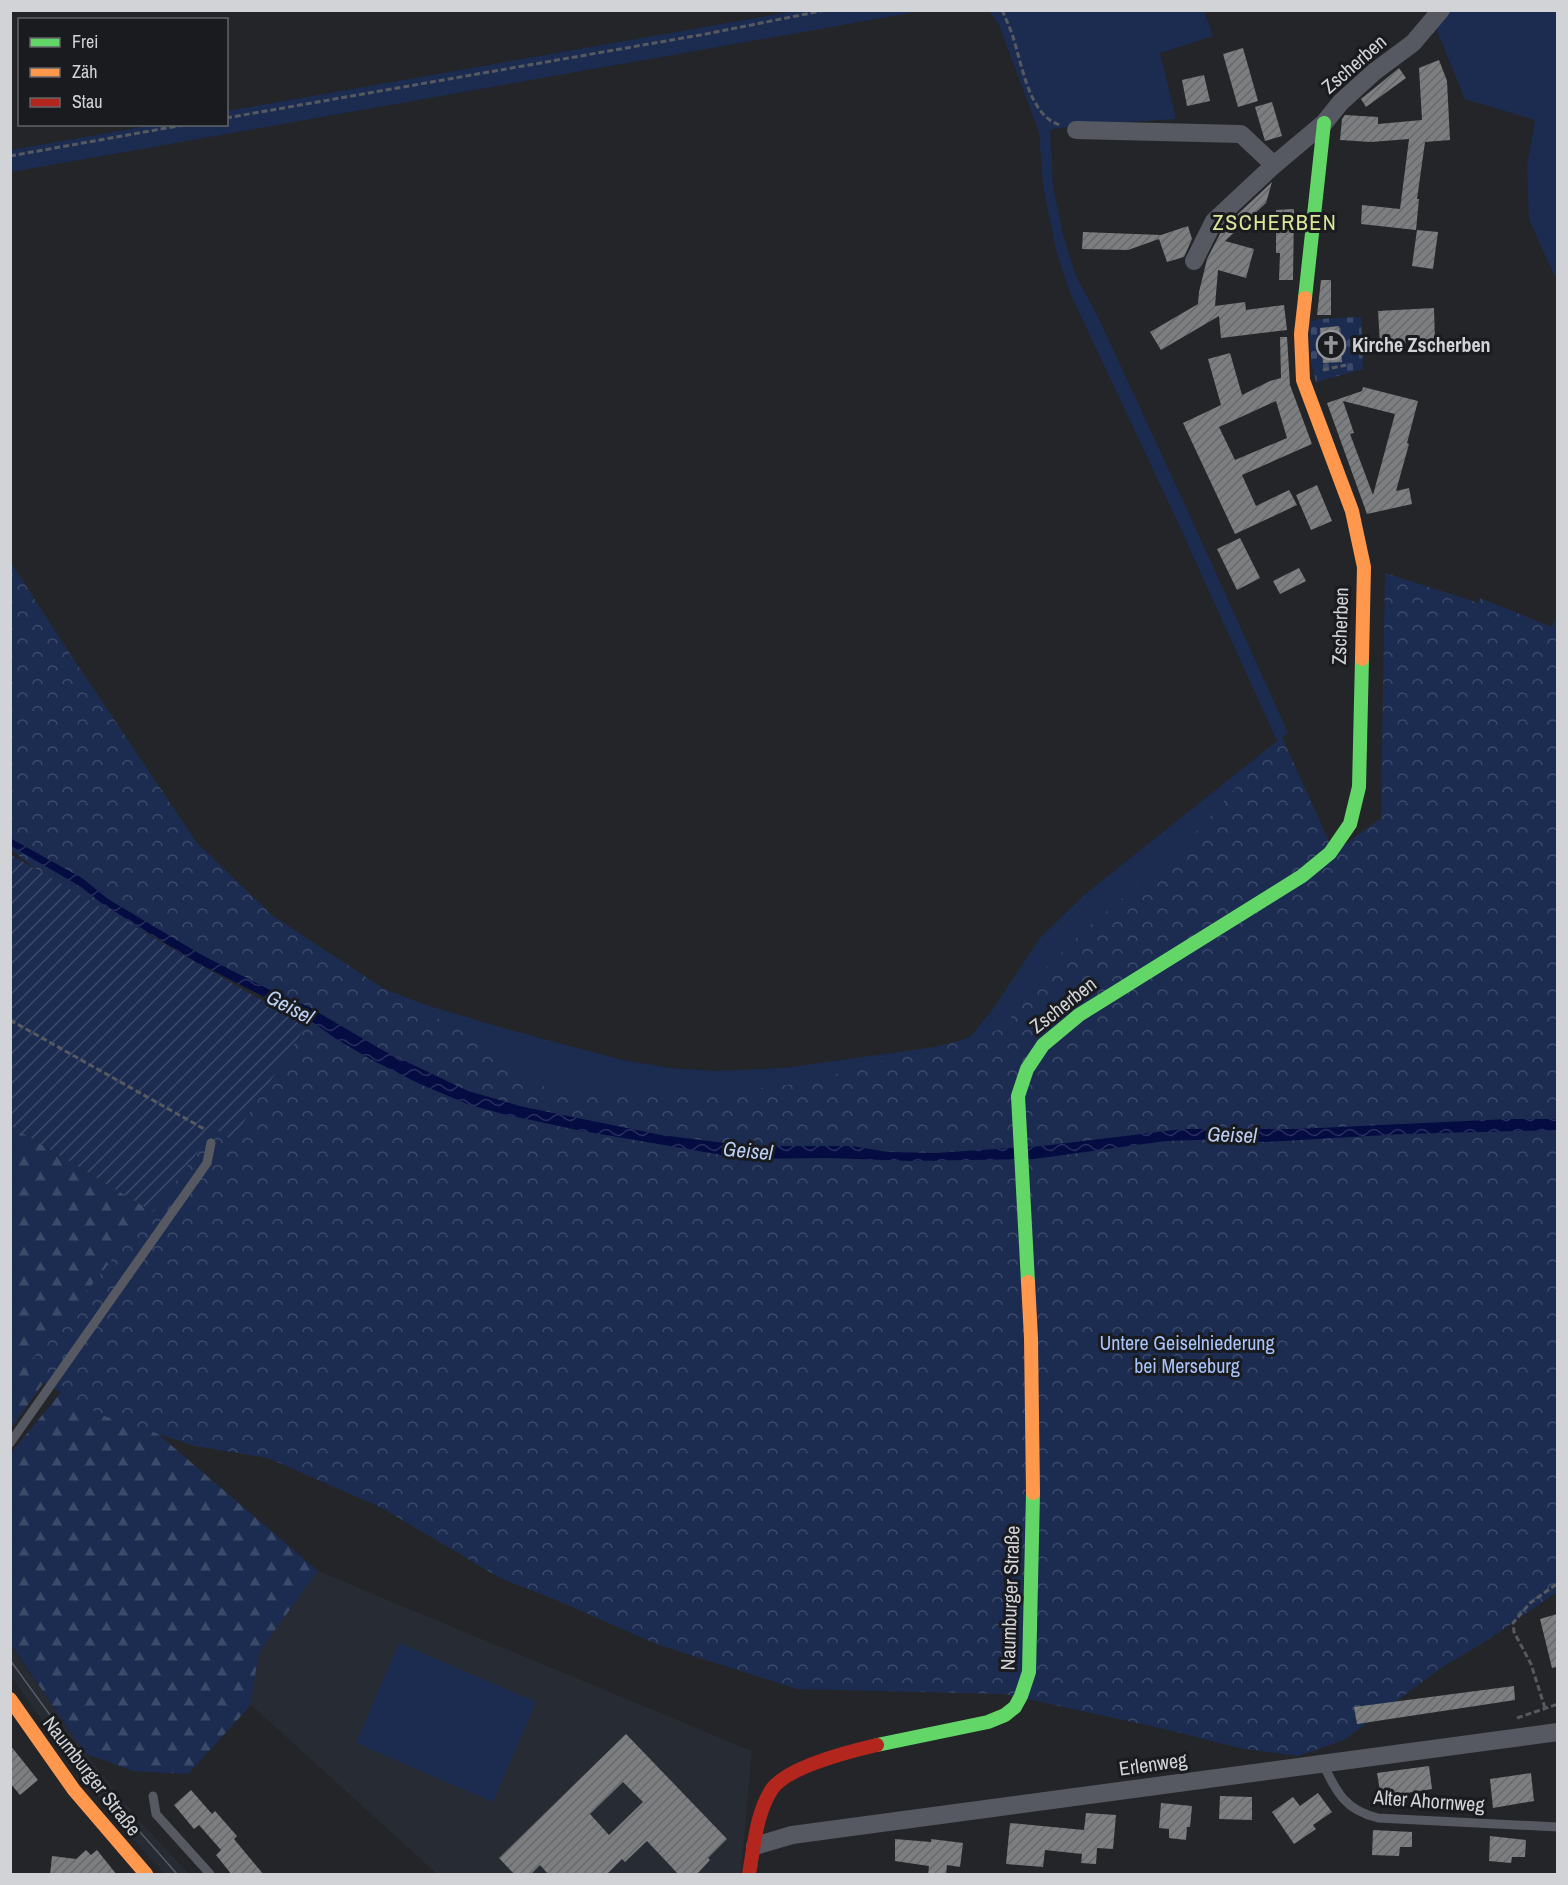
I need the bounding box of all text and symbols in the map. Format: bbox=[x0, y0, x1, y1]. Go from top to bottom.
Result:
legend bbox=[18, 18, 228, 126]
street label: Zscherben bbox=[1316, 28, 1392, 99]
text: Frei bbox=[72, 29, 98, 54]
text: Zäh bbox=[72, 59, 97, 84]
text: Stau bbox=[72, 89, 102, 114]
district label: ZSCHERBEN bbox=[1213, 207, 1337, 237]
church icon: Kirche Zscherben bbox=[1315, 329, 1347, 361]
place label: Kirche Zscherben bbox=[1352, 331, 1491, 358]
street label: Zscherben bbox=[1325, 587, 1354, 665]
street label: Zscherben bbox=[1024, 970, 1102, 1039]
water label: Geisel bbox=[261, 982, 320, 1032]
water label: Geisel bbox=[1207, 1119, 1259, 1150]
water label: Geisel bbox=[722, 1134, 775, 1167]
park label: Untere Geiselniederung bei Merseburg bbox=[1099, 1329, 1275, 1379]
street label: Naumburger Straße bbox=[993, 1525, 1026, 1671]
street label: Naumburger Straße bbox=[37, 1710, 148, 1841]
street label: Erlenweg bbox=[1117, 1745, 1189, 1782]
street label: Alter Ahornweg bbox=[1372, 1783, 1485, 1818]

